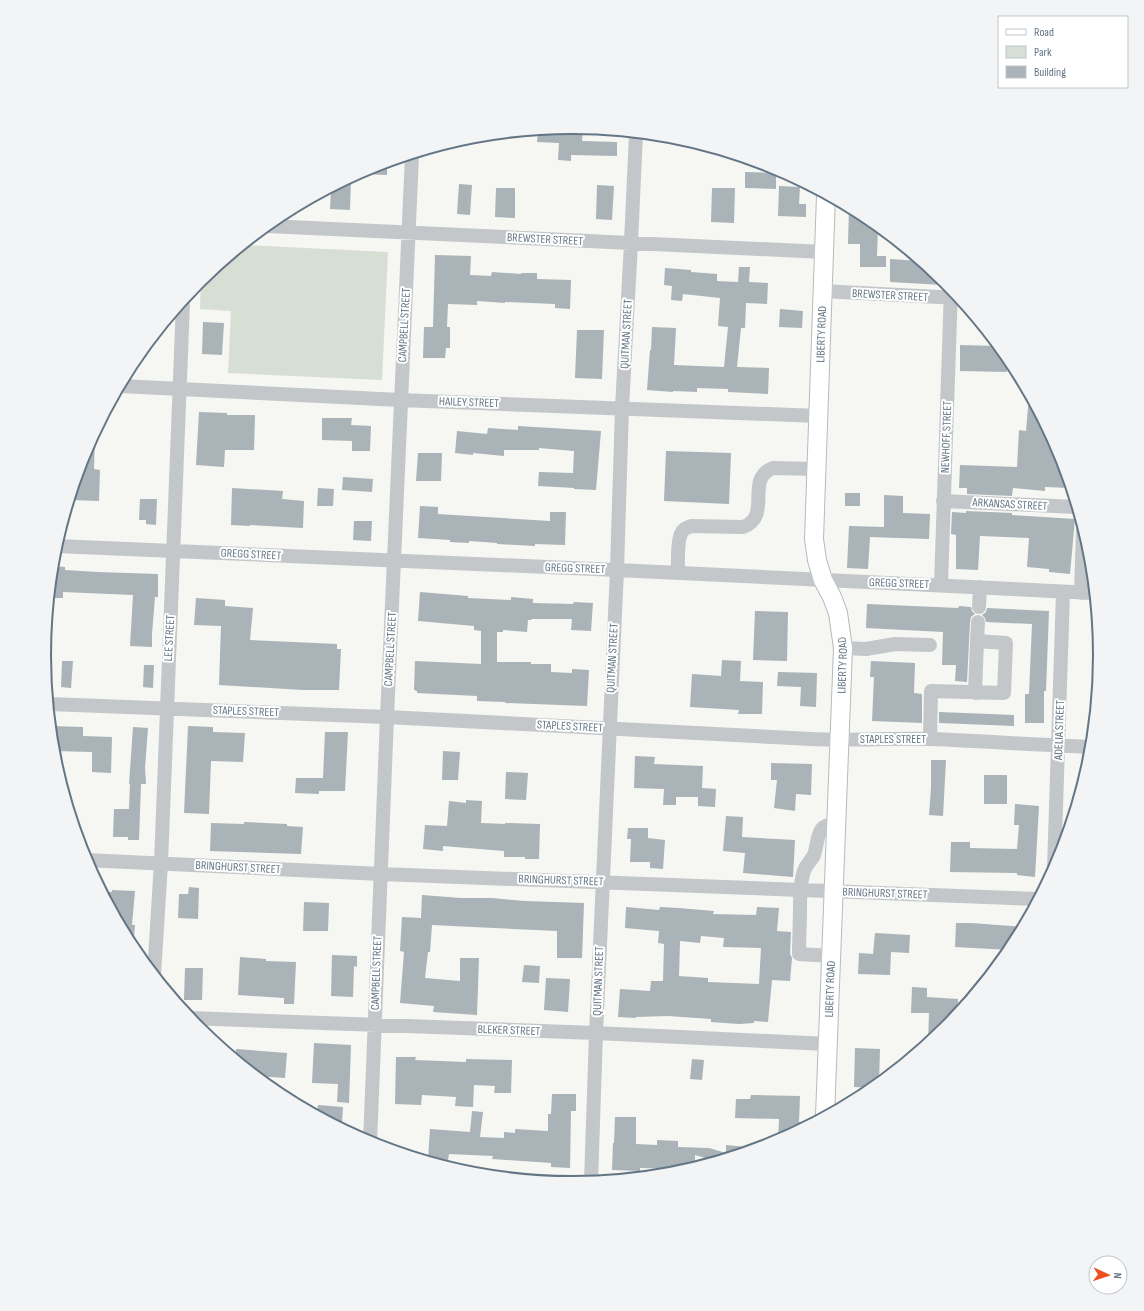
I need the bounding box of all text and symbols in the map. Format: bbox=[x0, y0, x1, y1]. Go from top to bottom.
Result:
legend bbox=[998, 16, 1128, 88]
text: Road bbox=[1034, 25, 1054, 40]
text: Park bbox=[1034, 45, 1052, 60]
text: Building bbox=[1034, 65, 1066, 80]
street label: BREWSTER STREET bbox=[507, 230, 584, 249]
street label: BREWSTER STREET bbox=[852, 286, 929, 305]
street label: CAMPBELL STREET bbox=[395, 287, 414, 363]
street label: QUITMAN STREET bbox=[617, 299, 636, 369]
street label: LIBERTY ROAD bbox=[813, 306, 830, 363]
street label: HAILEY STREET bbox=[439, 394, 499, 411]
street label: NEWHOFF STREET bbox=[938, 400, 955, 473]
street label: ARKANSAS STREET bbox=[971, 495, 1048, 514]
street label: GREGG STREET bbox=[220, 545, 282, 564]
street label: GREGG STREET bbox=[544, 560, 606, 577]
street label: GREGG STREET bbox=[868, 575, 930, 592]
street label: CAMPBELL STREET bbox=[381, 611, 400, 687]
street label: LEE STREET bbox=[161, 614, 178, 662]
street label: QUITMAN STREET bbox=[603, 623, 622, 693]
street label: LIBERTY ROAD bbox=[834, 636, 851, 694]
street label: ADELIA STREET bbox=[1051, 700, 1068, 761]
street label: STAPLES STREET bbox=[213, 703, 279, 720]
street label: STAPLES STREET bbox=[536, 717, 604, 736]
street label: STAPLES STREET bbox=[860, 732, 926, 747]
street label: BRINGHURST STREET bbox=[195, 858, 281, 877]
street label: BRINGHURST STREET bbox=[518, 872, 604, 889]
street label: BRINGHURST STREET bbox=[842, 885, 928, 902]
street label: CAMPBELL STREET bbox=[368, 935, 385, 1010]
street label: QUITMAN STREET bbox=[590, 946, 607, 1016]
street label: LIBERTY ROAD bbox=[822, 960, 839, 1018]
street label: BLEKER STREET bbox=[477, 1022, 541, 1039]
north arrow bbox=[1088, 1255, 1128, 1295]
text: N bbox=[1111, 1272, 1124, 1279]

